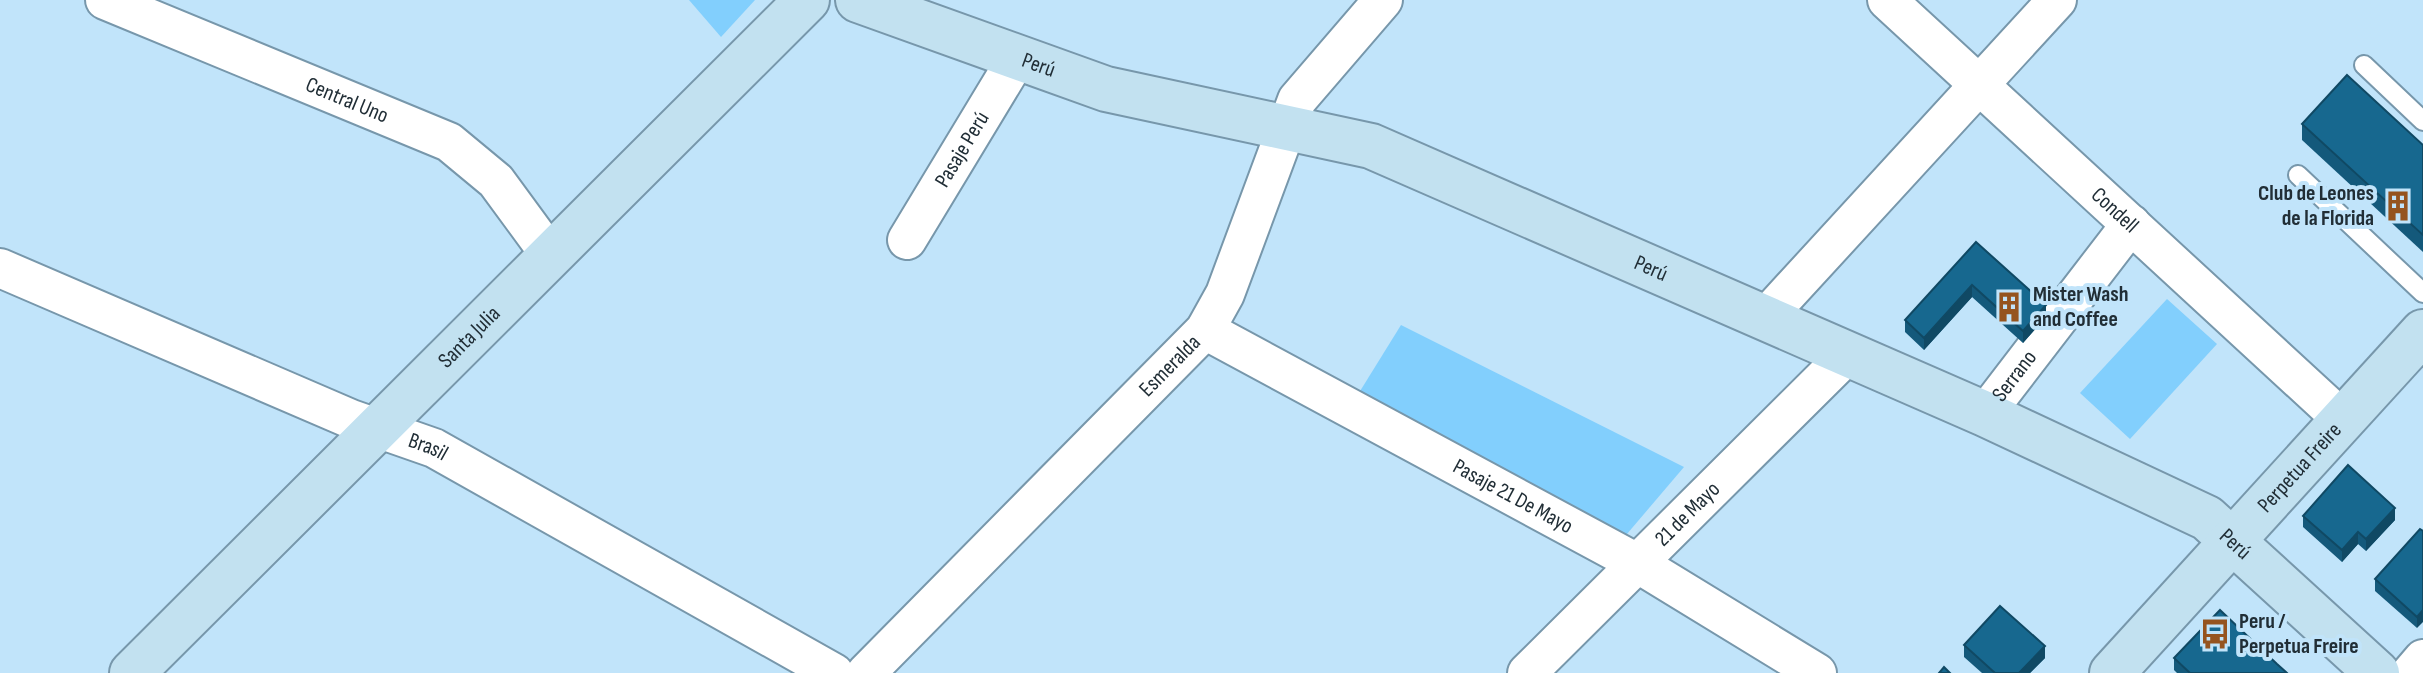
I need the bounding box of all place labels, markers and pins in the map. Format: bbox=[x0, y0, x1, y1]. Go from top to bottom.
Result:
place label: Club de Leones de la Florida bbox=[2258, 180, 2374, 232]
building icon: Club de Leones de la Florida bbox=[2381, 189, 2415, 223]
place label: Mister Wash and Coffee bbox=[2033, 281, 2129, 333]
building icon: Mister Wash and Coffee bbox=[1992, 290, 2026, 324]
place label: Peru / Perpetua Freire bbox=[2239, 608, 2359, 660]
bus stop icon: Peru / Perpetua Freire bbox=[2198, 617, 2232, 651]

